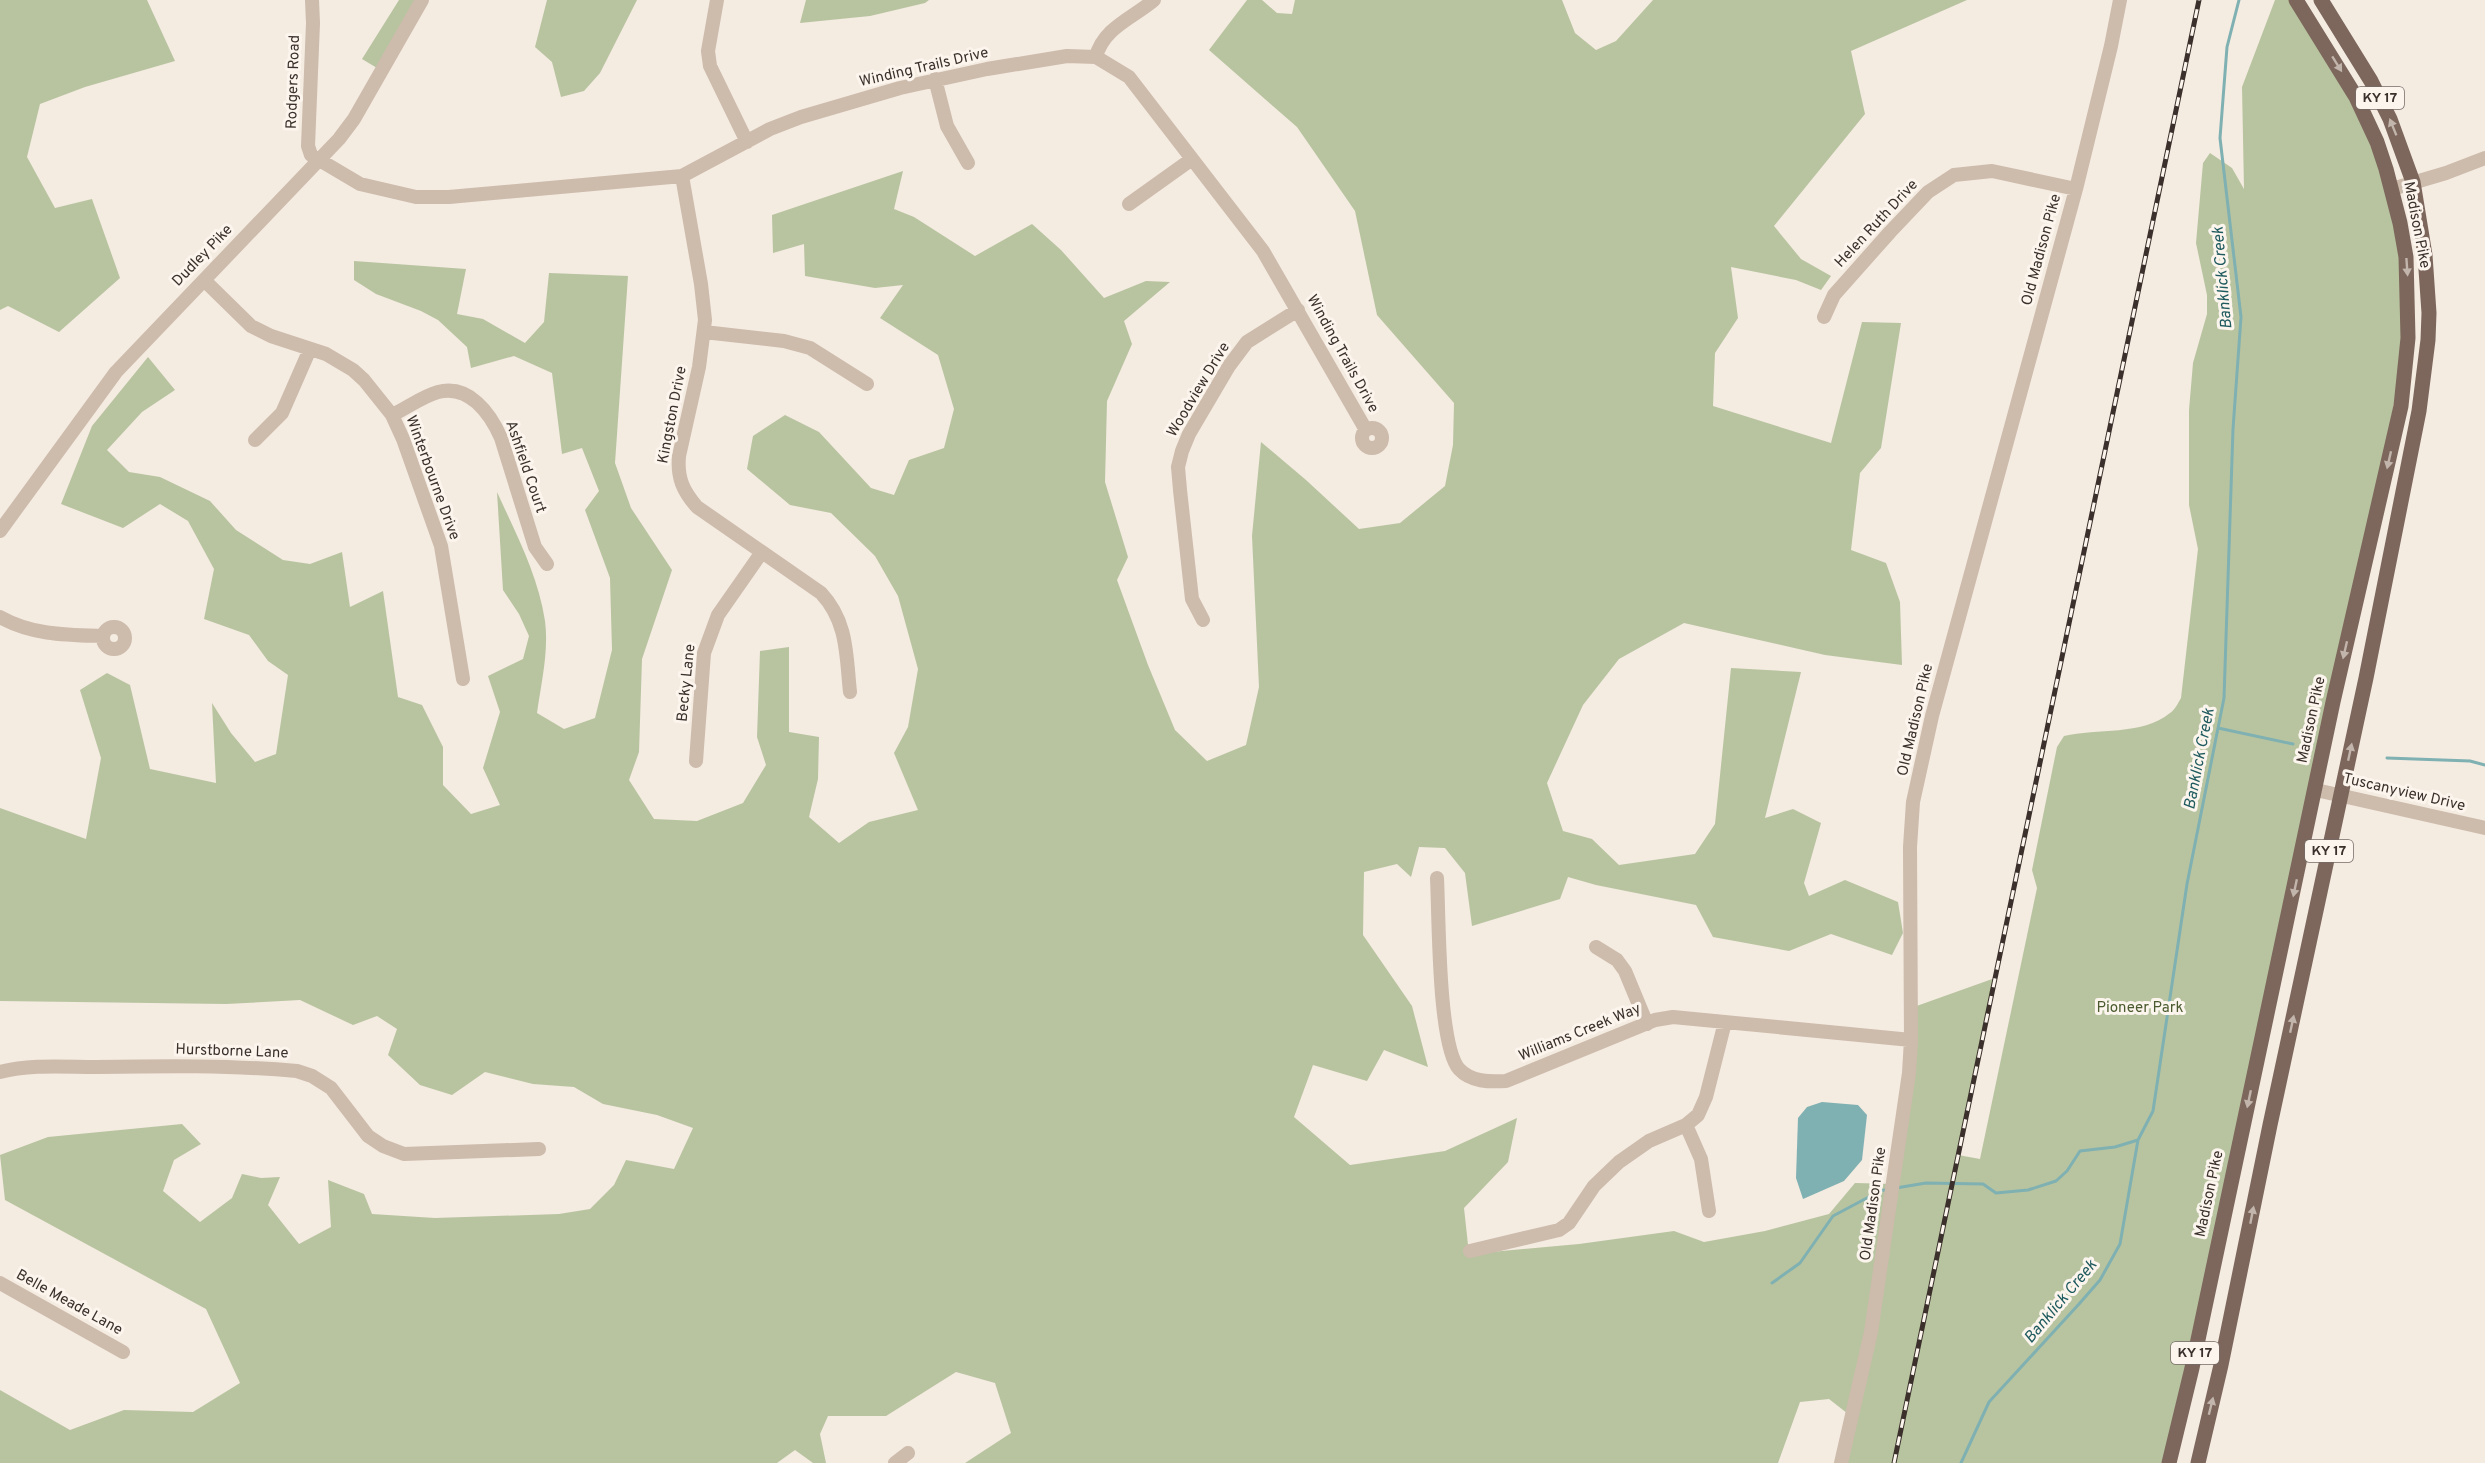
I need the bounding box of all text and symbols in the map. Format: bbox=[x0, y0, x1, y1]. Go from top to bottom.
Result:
street label: Rodgers Road bbox=[283, 35, 305, 129]
street label: Winding Trails Drive bbox=[858, 44, 990, 92]
one-way arrow bbox=[2332, 56, 2343, 73]
road number: KY 17 bbox=[2356, 87, 2404, 109]
one-way arrow bbox=[2388, 118, 2397, 136]
street label: Helen Ruth Drive bbox=[1831, 176, 1923, 272]
street label: Madison Pike bbox=[2398, 180, 2434, 270]
street label: Old Madison Pike bbox=[2018, 192, 2066, 308]
street label: Dudley Pike bbox=[169, 221, 237, 291]
water label: Banklick Creek bbox=[2208, 225, 2237, 330]
one-way arrow bbox=[2402, 257, 2412, 276]
street label: Winding Trails Drive bbox=[1302, 292, 1382, 416]
street label: Woodview Drive bbox=[1163, 339, 1235, 441]
street label: Kingston Drive bbox=[654, 365, 692, 465]
street label: Winterbourne Drive bbox=[401, 413, 463, 543]
street label: Ashfield Court bbox=[500, 418, 550, 516]
one-way arrow bbox=[2384, 451, 2393, 470]
one-way arrow bbox=[2340, 641, 2350, 659]
street label: Becky Lane bbox=[673, 643, 701, 723]
street label: Old Madison Pike bbox=[1894, 662, 1938, 778]
street label: Madison Pike bbox=[2294, 675, 2330, 765]
water label: Banklick Creek bbox=[2180, 706, 2220, 811]
one-way arrow bbox=[2346, 742, 2356, 761]
street label: Tuscanyview Drive bbox=[2341, 770, 2467, 816]
road number: KY 17 bbox=[2305, 840, 2353, 862]
one-way arrow bbox=[2290, 879, 2299, 898]
park label: Pioneer Park bbox=[2096, 999, 2184, 1018]
street label: Williams Creek Way bbox=[1516, 1000, 1644, 1066]
one-way arrow bbox=[2287, 1015, 2297, 1034]
street label: Hurstborne Lane bbox=[175, 1041, 289, 1063]
one-way arrow bbox=[2244, 1090, 2253, 1109]
street label: Old Madison Pike bbox=[1857, 1146, 1891, 1262]
street label: Madison Pike bbox=[2192, 1149, 2228, 1239]
one-way arrow bbox=[2248, 1206, 2257, 1225]
water label: Banklick Creek bbox=[2020, 1255, 2102, 1348]
street label: Belle Meade Lane bbox=[12, 1266, 126, 1340]
road number: KY 17 bbox=[2171, 1342, 2219, 1364]
one-way arrow bbox=[2206, 1397, 2216, 1415]

